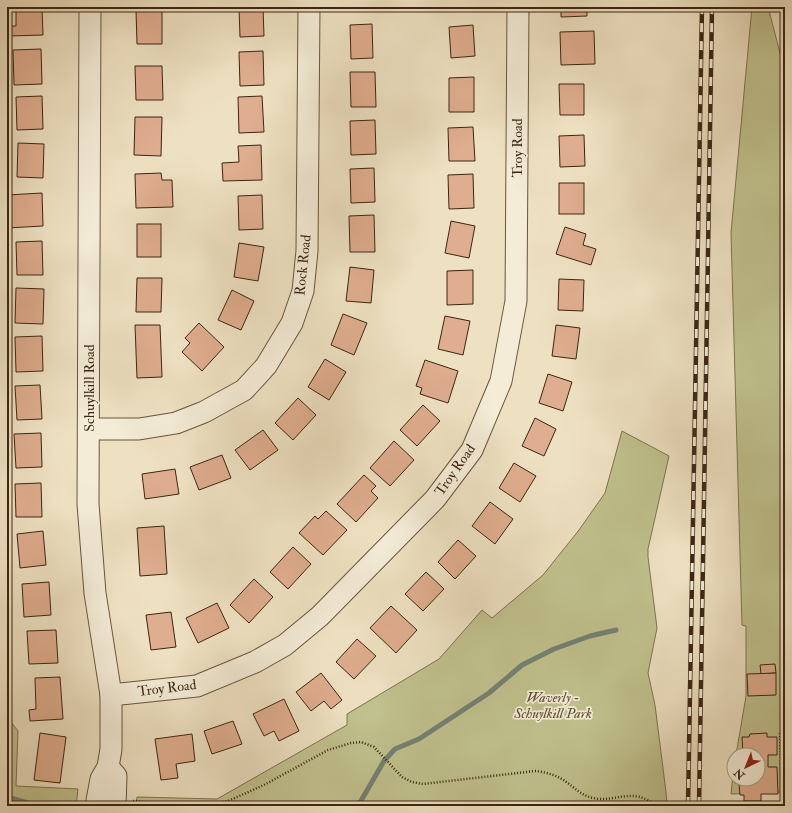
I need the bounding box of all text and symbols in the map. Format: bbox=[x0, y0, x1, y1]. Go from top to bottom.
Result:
street label: Troy Road bbox=[509, 118, 527, 178]
street label: Rock Road bbox=[291, 234, 315, 296]
street label: Schuylkill Road bbox=[81, 344, 99, 432]
street label: Troy Road bbox=[431, 441, 480, 500]
street label: Troy Road bbox=[137, 676, 198, 701]
park label: Waverly - Schuylkill Park bbox=[513, 689, 592, 722]
north arrow bbox=[726, 747, 766, 787]
text: N bbox=[731, 765, 748, 783]

